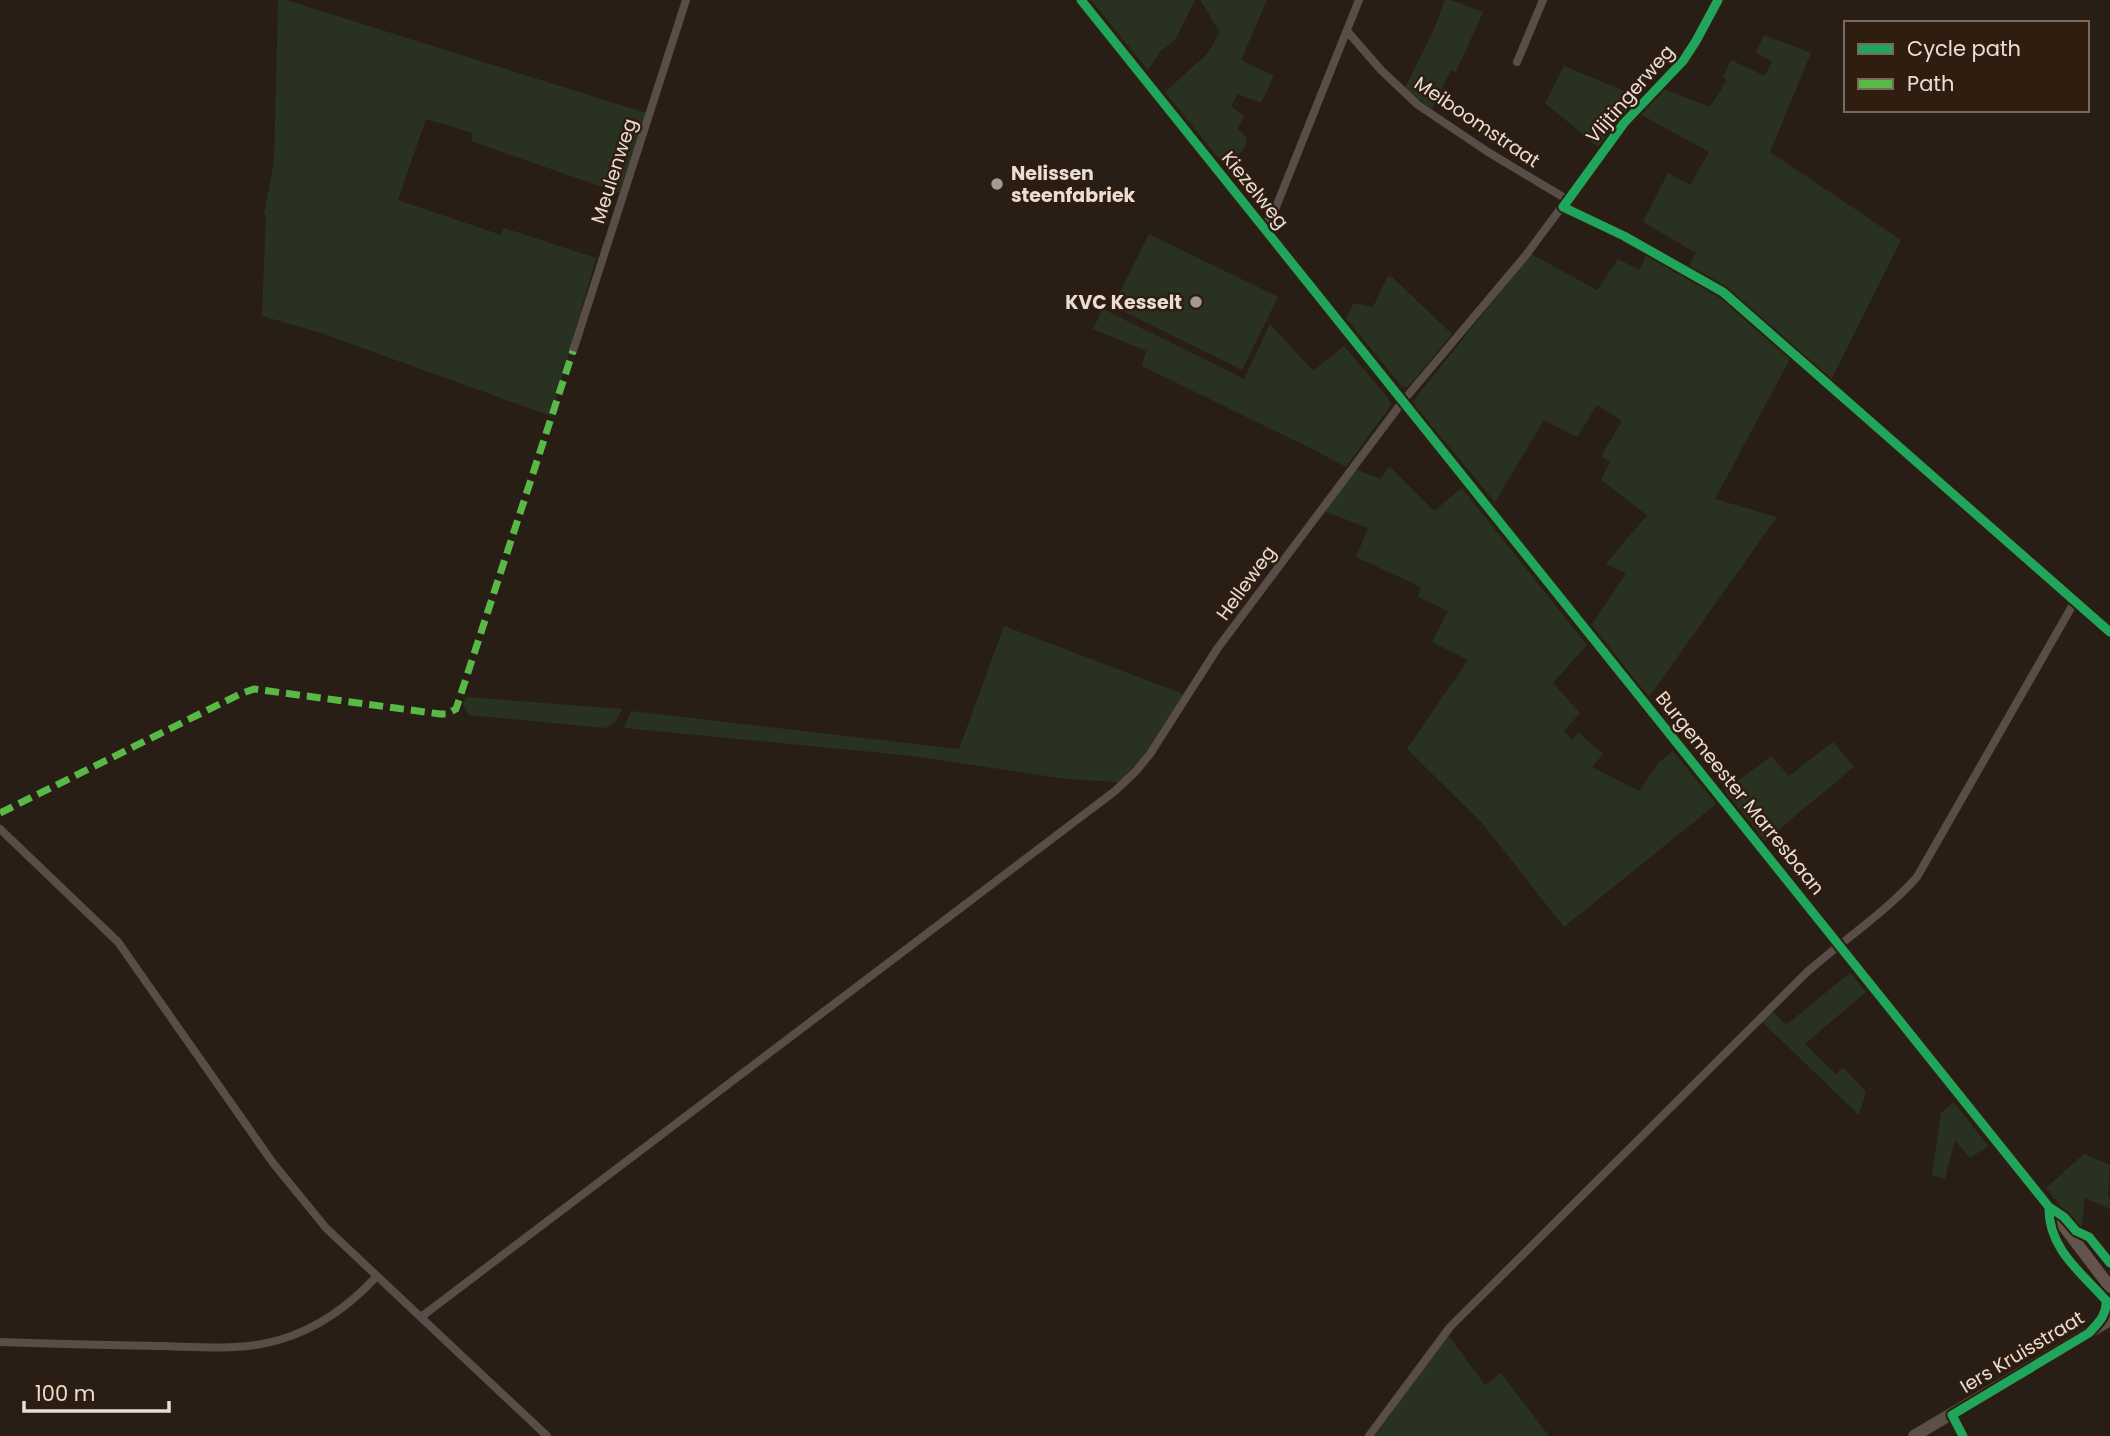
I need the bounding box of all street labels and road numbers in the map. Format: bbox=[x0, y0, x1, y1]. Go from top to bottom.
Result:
street label: Vlijtingerweg bbox=[1580, 39, 1680, 149]
street label: Meiboomstraat bbox=[1409, 70, 1545, 174]
street label: Meulenweg bbox=[584, 115, 644, 227]
street label: Kiezelweg bbox=[1215, 145, 1295, 235]
street label: Helleweg bbox=[1210, 540, 1282, 626]
street label: Burgemeester Marresbaan bbox=[1649, 685, 1831, 901]
street label: Iers Kruisstraat bbox=[1955, 1304, 2089, 1400]

